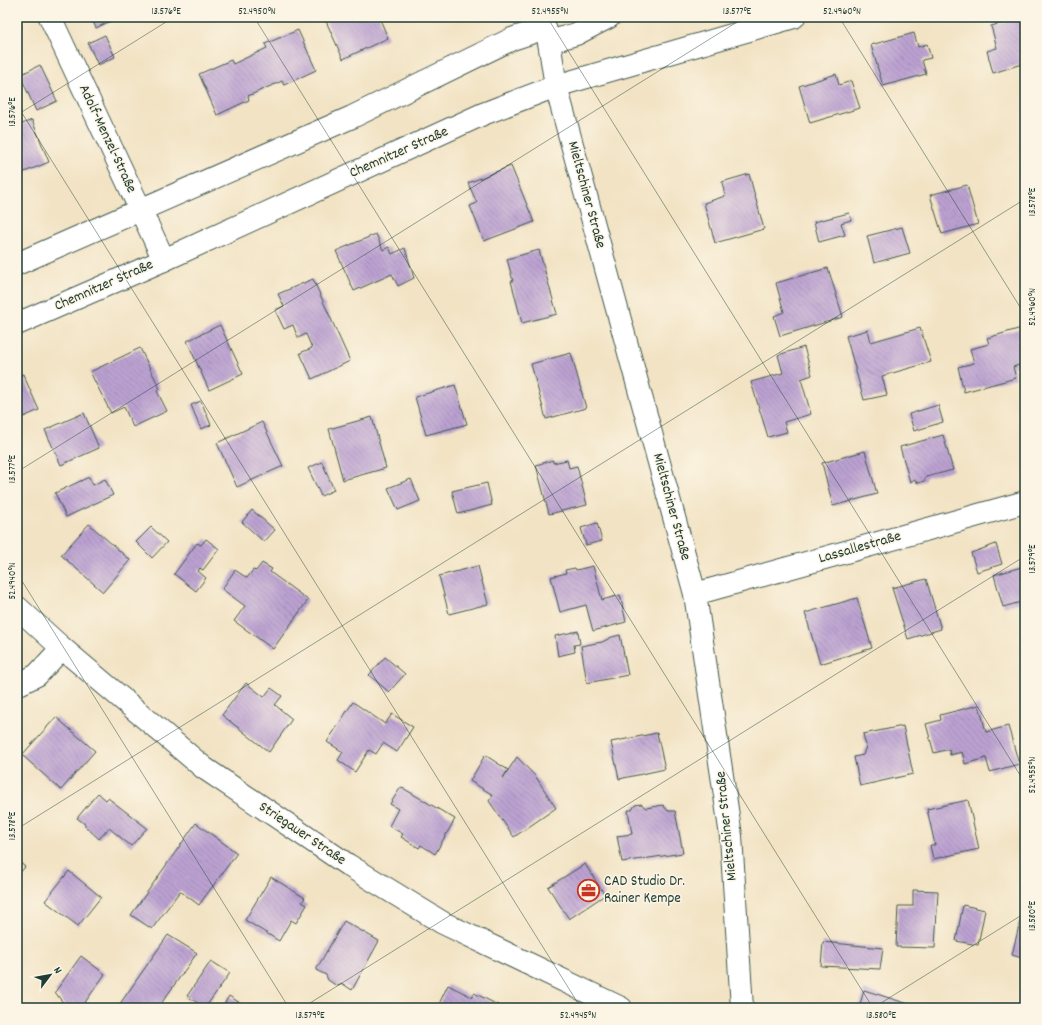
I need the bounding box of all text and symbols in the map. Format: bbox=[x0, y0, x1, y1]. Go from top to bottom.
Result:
text: 13.576°E bbox=[151, 5, 181, 19]
text: 52.4950°N bbox=[238, 5, 276, 19]
text: 52.4955°N bbox=[532, 5, 568, 19]
text: 13.577°E bbox=[723, 5, 752, 19]
text: 52.4960°N bbox=[823, 5, 861, 19]
street label: Adolf-Menzel-Straße bbox=[72, 81, 142, 197]
text: 13.576°E bbox=[6, 97, 20, 127]
street label: Chemnitzer Straße bbox=[346, 121, 452, 185]
street label: Mieltschiner Straße bbox=[561, 139, 611, 251]
text: 13.578°E bbox=[1026, 187, 1040, 216]
street label: Chemnitzer Straße bbox=[51, 254, 157, 318]
text: 52.4960°N bbox=[1026, 288, 1040, 326]
street label: Mieltschiner Straße bbox=[646, 451, 696, 563]
text: 13.577°E bbox=[6, 454, 20, 483]
street label: Lassallestraße bbox=[816, 526, 904, 570]
text: 13.579°E bbox=[1026, 544, 1040, 574]
text: 52.4940°N bbox=[6, 562, 20, 600]
text: 52.4955°N bbox=[1026, 757, 1040, 793]
street label: Mieltschiner Straße bbox=[710, 770, 744, 882]
street label: Striegauer Straße bbox=[254, 797, 350, 872]
text: 13.578°E bbox=[6, 811, 20, 840]
place label: CAD Studio Dr. Rainer Kempe bbox=[604, 871, 685, 910]
office icon: CAD Studio Dr. Rainer Kempe bbox=[575, 878, 601, 904]
text: 13.580°E bbox=[1026, 900, 1040, 931]
north arrow bbox=[30, 955, 70, 995]
text: N bbox=[49, 964, 65, 978]
text: 13.579°E bbox=[295, 1009, 325, 1023]
text: 52.4945°N bbox=[560, 1009, 596, 1023]
text: 13.580°E bbox=[866, 1009, 897, 1023]

